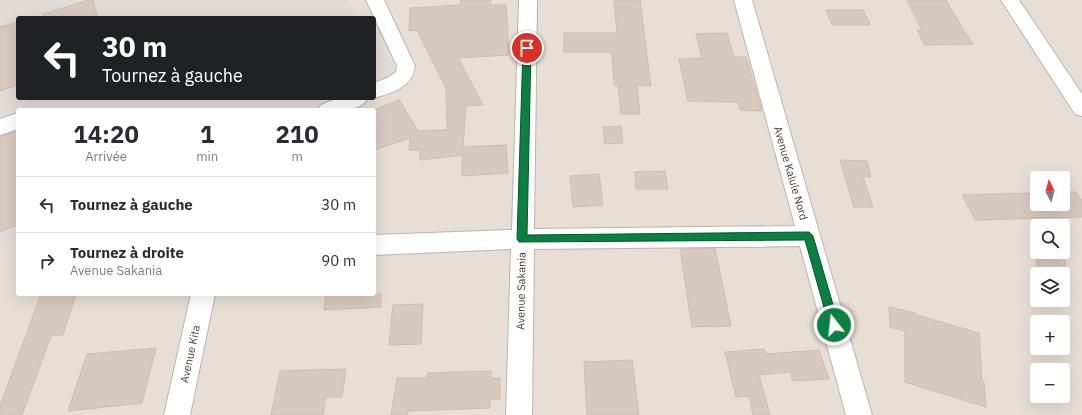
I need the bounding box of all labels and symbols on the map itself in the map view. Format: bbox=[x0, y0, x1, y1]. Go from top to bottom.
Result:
pin bbox=[510, 31, 544, 65]
street label: Avenue Kalule Nord bbox=[771, 124, 811, 222]
north arrow bbox=[1030, 171, 1070, 211]
street label: Avenue Sakania bbox=[513, 252, 529, 330]
position arrow bbox=[813, 304, 855, 346]
street label: Avenue Kita bbox=[177, 324, 203, 384]

